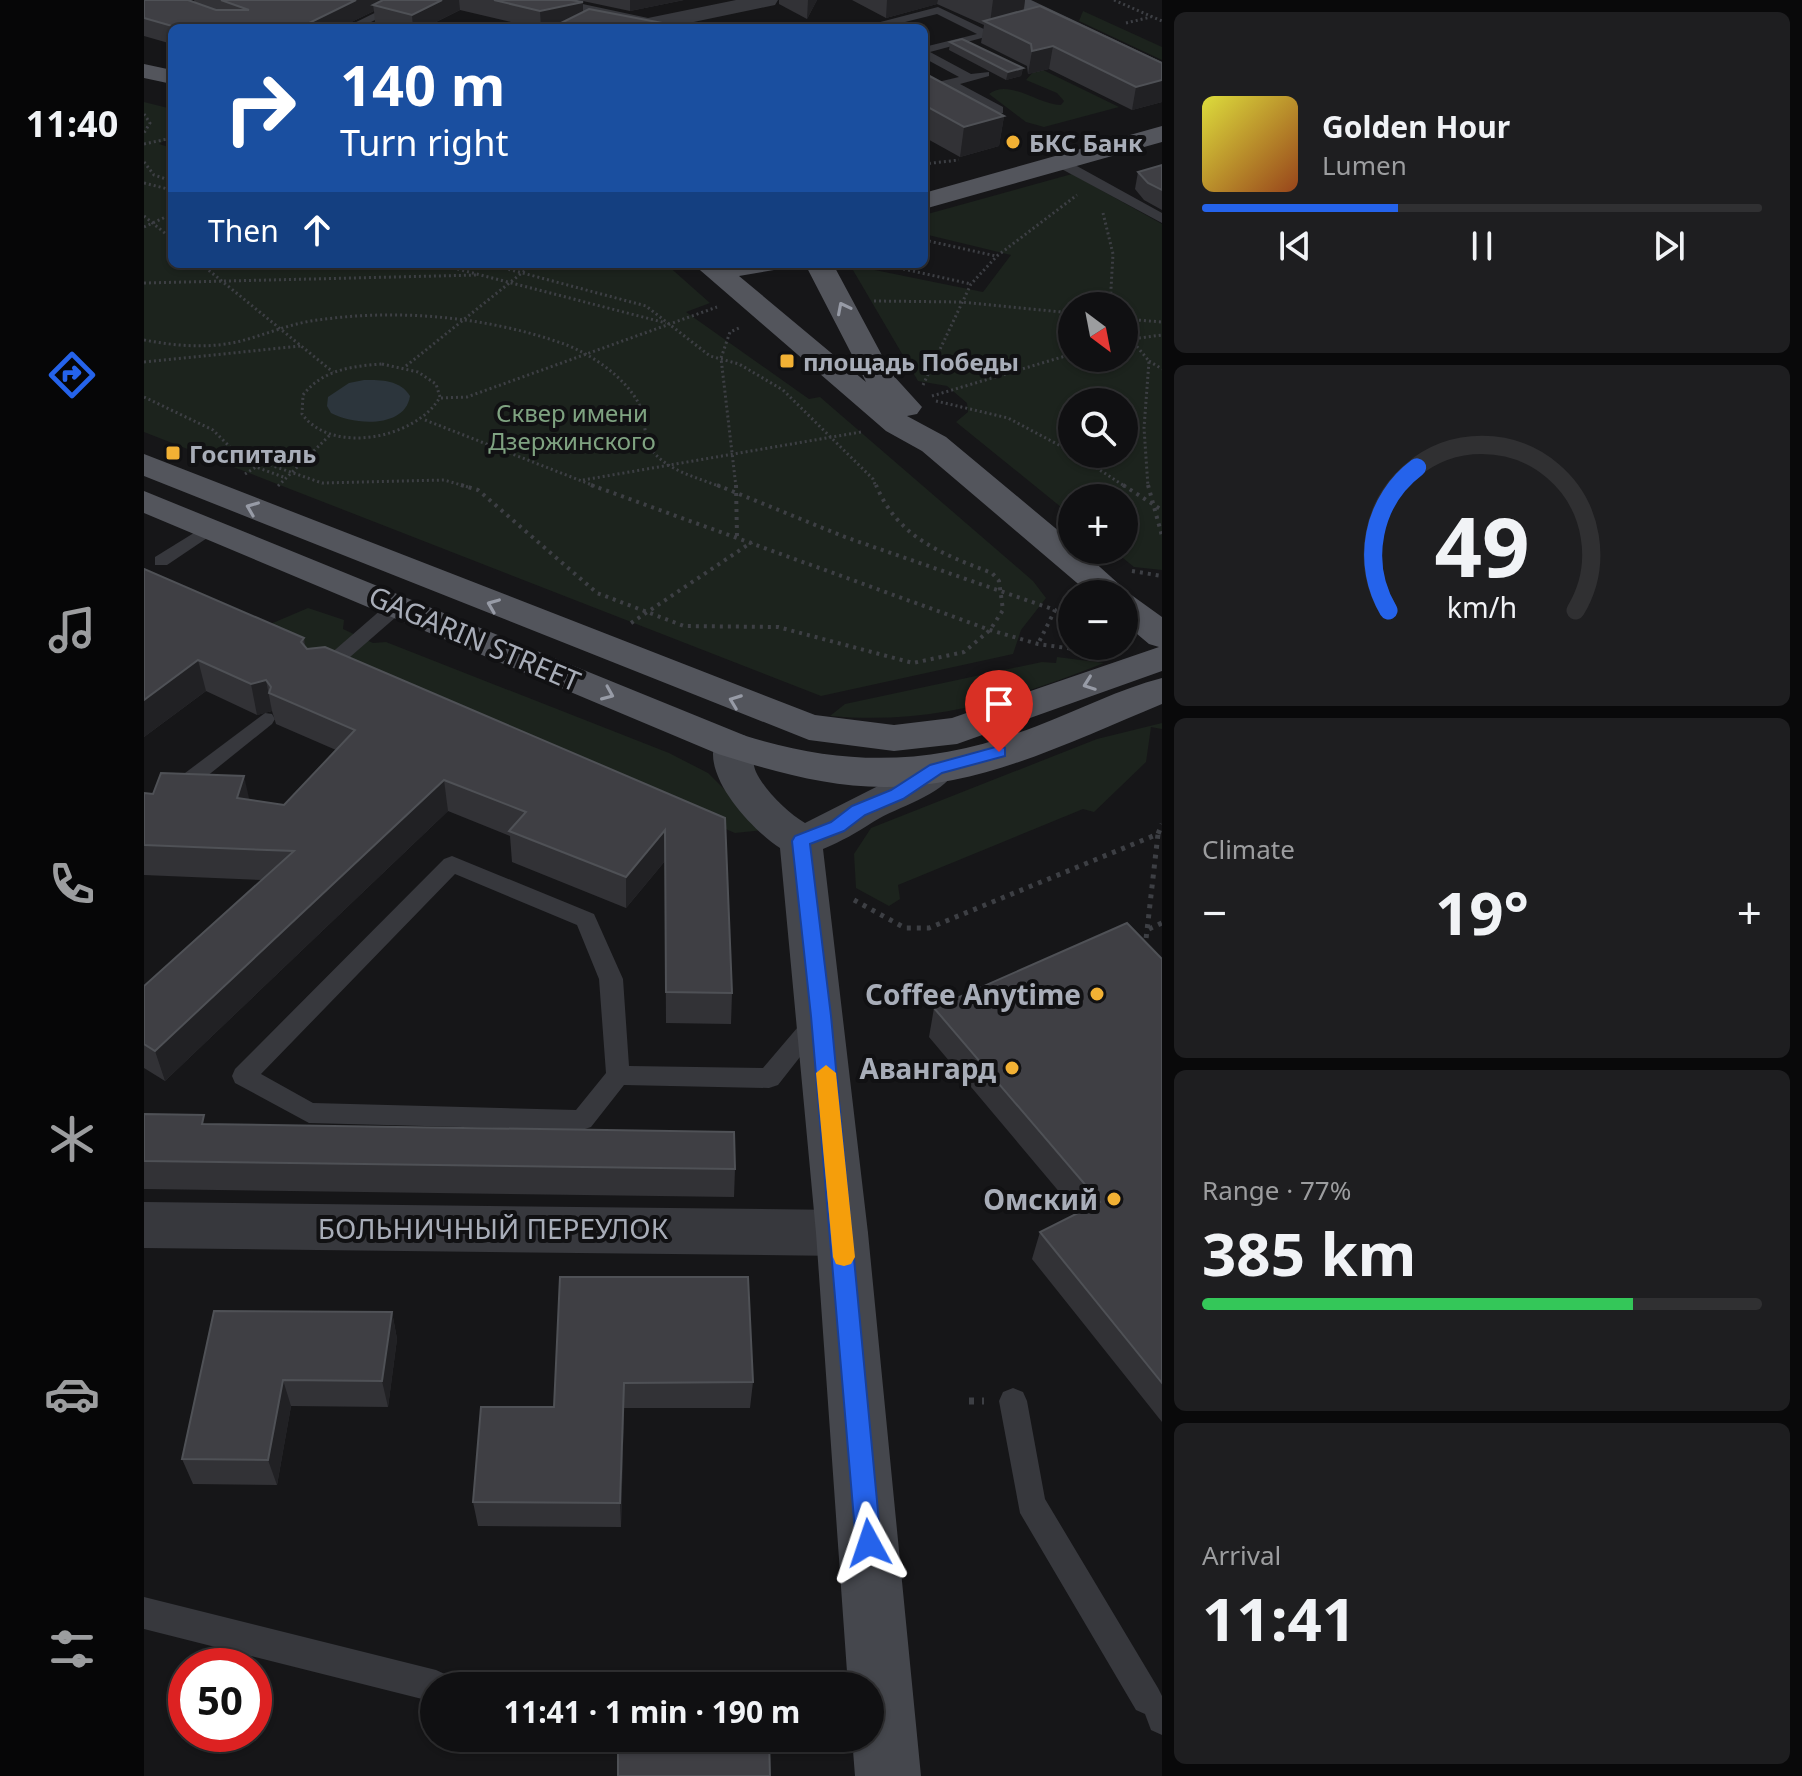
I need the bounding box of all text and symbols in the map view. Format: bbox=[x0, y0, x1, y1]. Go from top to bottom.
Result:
text: 140 m bbox=[340, 46, 505, 122]
icon: right bbox=[208, 56, 312, 160]
text: 11:40 bbox=[26, 99, 118, 148]
text: Golden Hour bbox=[1322, 106, 1510, 147]
text: Turn right bbox=[340, 118, 508, 167]
place label: БКС Банк bbox=[1029, 126, 1143, 159]
marker: БКС Банк bbox=[1004, 133, 1022, 151]
text: Lumen bbox=[1322, 147, 1407, 183]
icon: ahead bbox=[295, 208, 339, 252]
text: Then bbox=[208, 210, 279, 251]
icon: previous bbox=[1273, 224, 1317, 268]
icon: pause bbox=[1460, 224, 1504, 268]
icon: next bbox=[1647, 224, 1691, 268]
north arrow bbox=[1058, 292, 1138, 372]
map controls bbox=[1058, 292, 1138, 660]
one-way arrow bbox=[837, 302, 852, 317]
place label: площадь Победы bbox=[803, 345, 1019, 378]
icon: directions bbox=[44, 347, 100, 403]
marker: площадь Победы bbox=[778, 352, 796, 370]
button: search bbox=[1058, 388, 1138, 468]
park label: Сквер имени Дзержинского bbox=[488, 396, 656, 457]
place label: Госпиталь bbox=[189, 437, 316, 470]
marker: Госпиталь bbox=[164, 444, 182, 462]
button: + bbox=[1058, 484, 1138, 564]
text: 49 bbox=[1434, 488, 1530, 601]
one-way arrow bbox=[246, 501, 260, 517]
street label: GAGARIN STREET bbox=[363, 576, 587, 700]
button: − bbox=[1058, 580, 1138, 660]
text: km/h bbox=[1447, 587, 1517, 626]
one-way arrow bbox=[487, 598, 501, 615]
icon: music bbox=[44, 602, 100, 658]
pin bbox=[965, 670, 1033, 752]
one-way arrow bbox=[1083, 675, 1097, 691]
icon: arrive bbox=[977, 682, 1021, 726]
one-way arrow bbox=[600, 684, 614, 700]
one-way arrow bbox=[729, 694, 743, 711]
text: Climate bbox=[1202, 831, 1295, 867]
icon: phone bbox=[44, 856, 100, 912]
text: 19° bbox=[1435, 871, 1529, 953]
text: − bbox=[1202, 882, 1227, 942]
text: + bbox=[1737, 882, 1762, 942]
place label: Coffee Anytime bbox=[865, 975, 1081, 1013]
marker: Coffee Anytime bbox=[1088, 985, 1106, 1003]
place label: Авангард bbox=[860, 1049, 996, 1087]
marker: Авангард bbox=[1003, 1059, 1021, 1077]
icon: climate bbox=[44, 1111, 100, 1167]
text: Range · 77% bbox=[1202, 1172, 1351, 1208]
place label: Омский bbox=[983, 1180, 1098, 1218]
marker: Омский bbox=[1105, 1190, 1123, 1208]
street label: БОЛЬНИЧНЫЙ ПЕРЕУЛОК bbox=[318, 1209, 669, 1247]
text: 385 km bbox=[1202, 1212, 1416, 1294]
icon: car bbox=[44, 1366, 100, 1422]
position arrow bbox=[827, 1501, 911, 1585]
text: Arrival bbox=[1202, 1537, 1281, 1573]
text: 11:41 bbox=[1202, 1577, 1356, 1659]
icon: filters bbox=[44, 1621, 100, 1677]
speed limit sign: 50 bbox=[168, 1648, 272, 1752]
text: 11:41 · 1 min · 190 m bbox=[504, 1691, 800, 1732]

